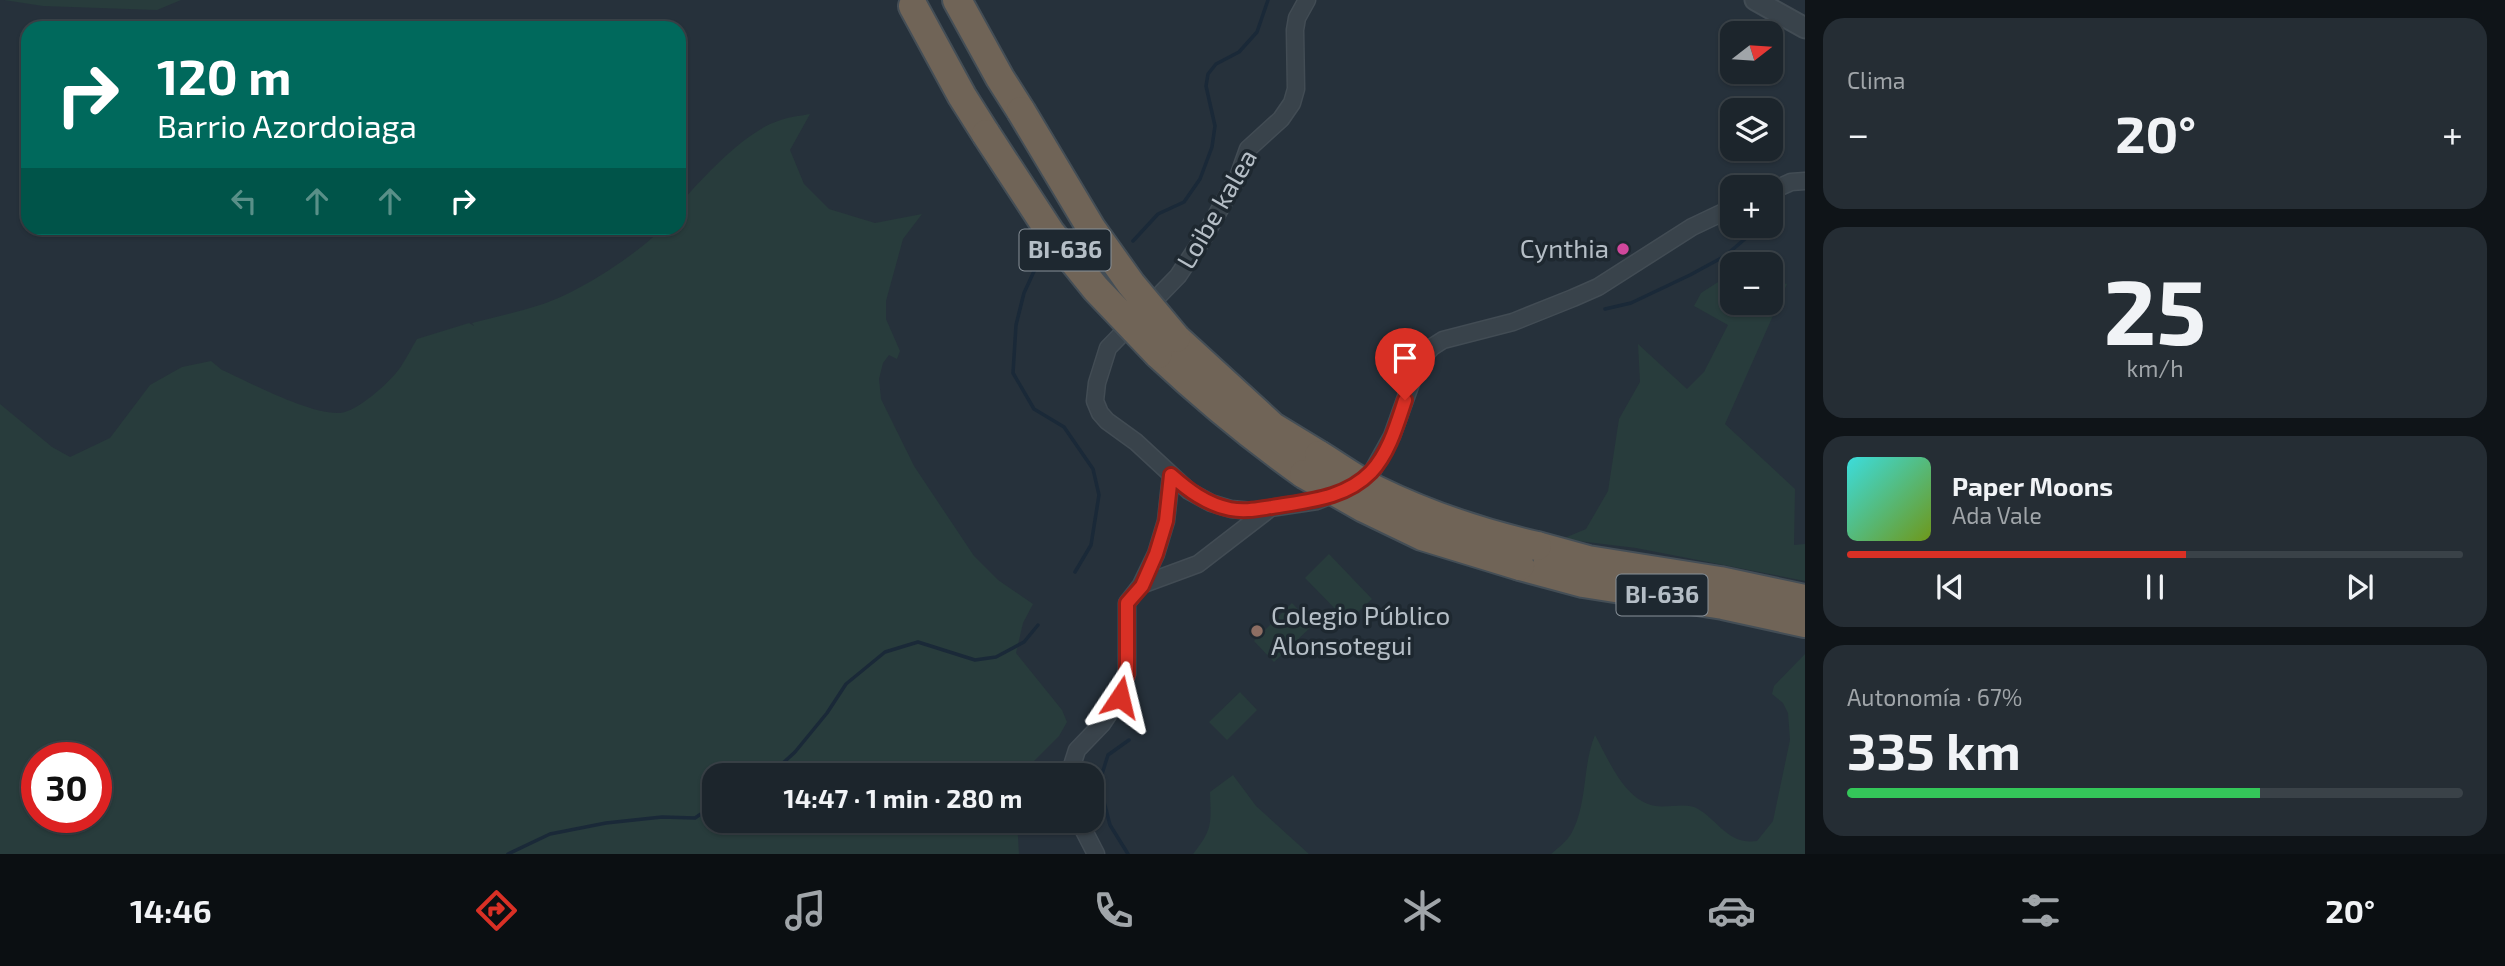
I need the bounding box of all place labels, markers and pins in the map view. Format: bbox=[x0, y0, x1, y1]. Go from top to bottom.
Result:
place label: Cynthia bbox=[1520, 232, 1609, 263]
marker: Cynthia bbox=[1615, 241, 1631, 257]
pin bbox=[1375, 328, 1435, 400]
place label: Colegio Público Alonsotegui bbox=[1271, 599, 1450, 660]
marker: Colegio Público Alonsotegui bbox=[1249, 623, 1265, 639]

